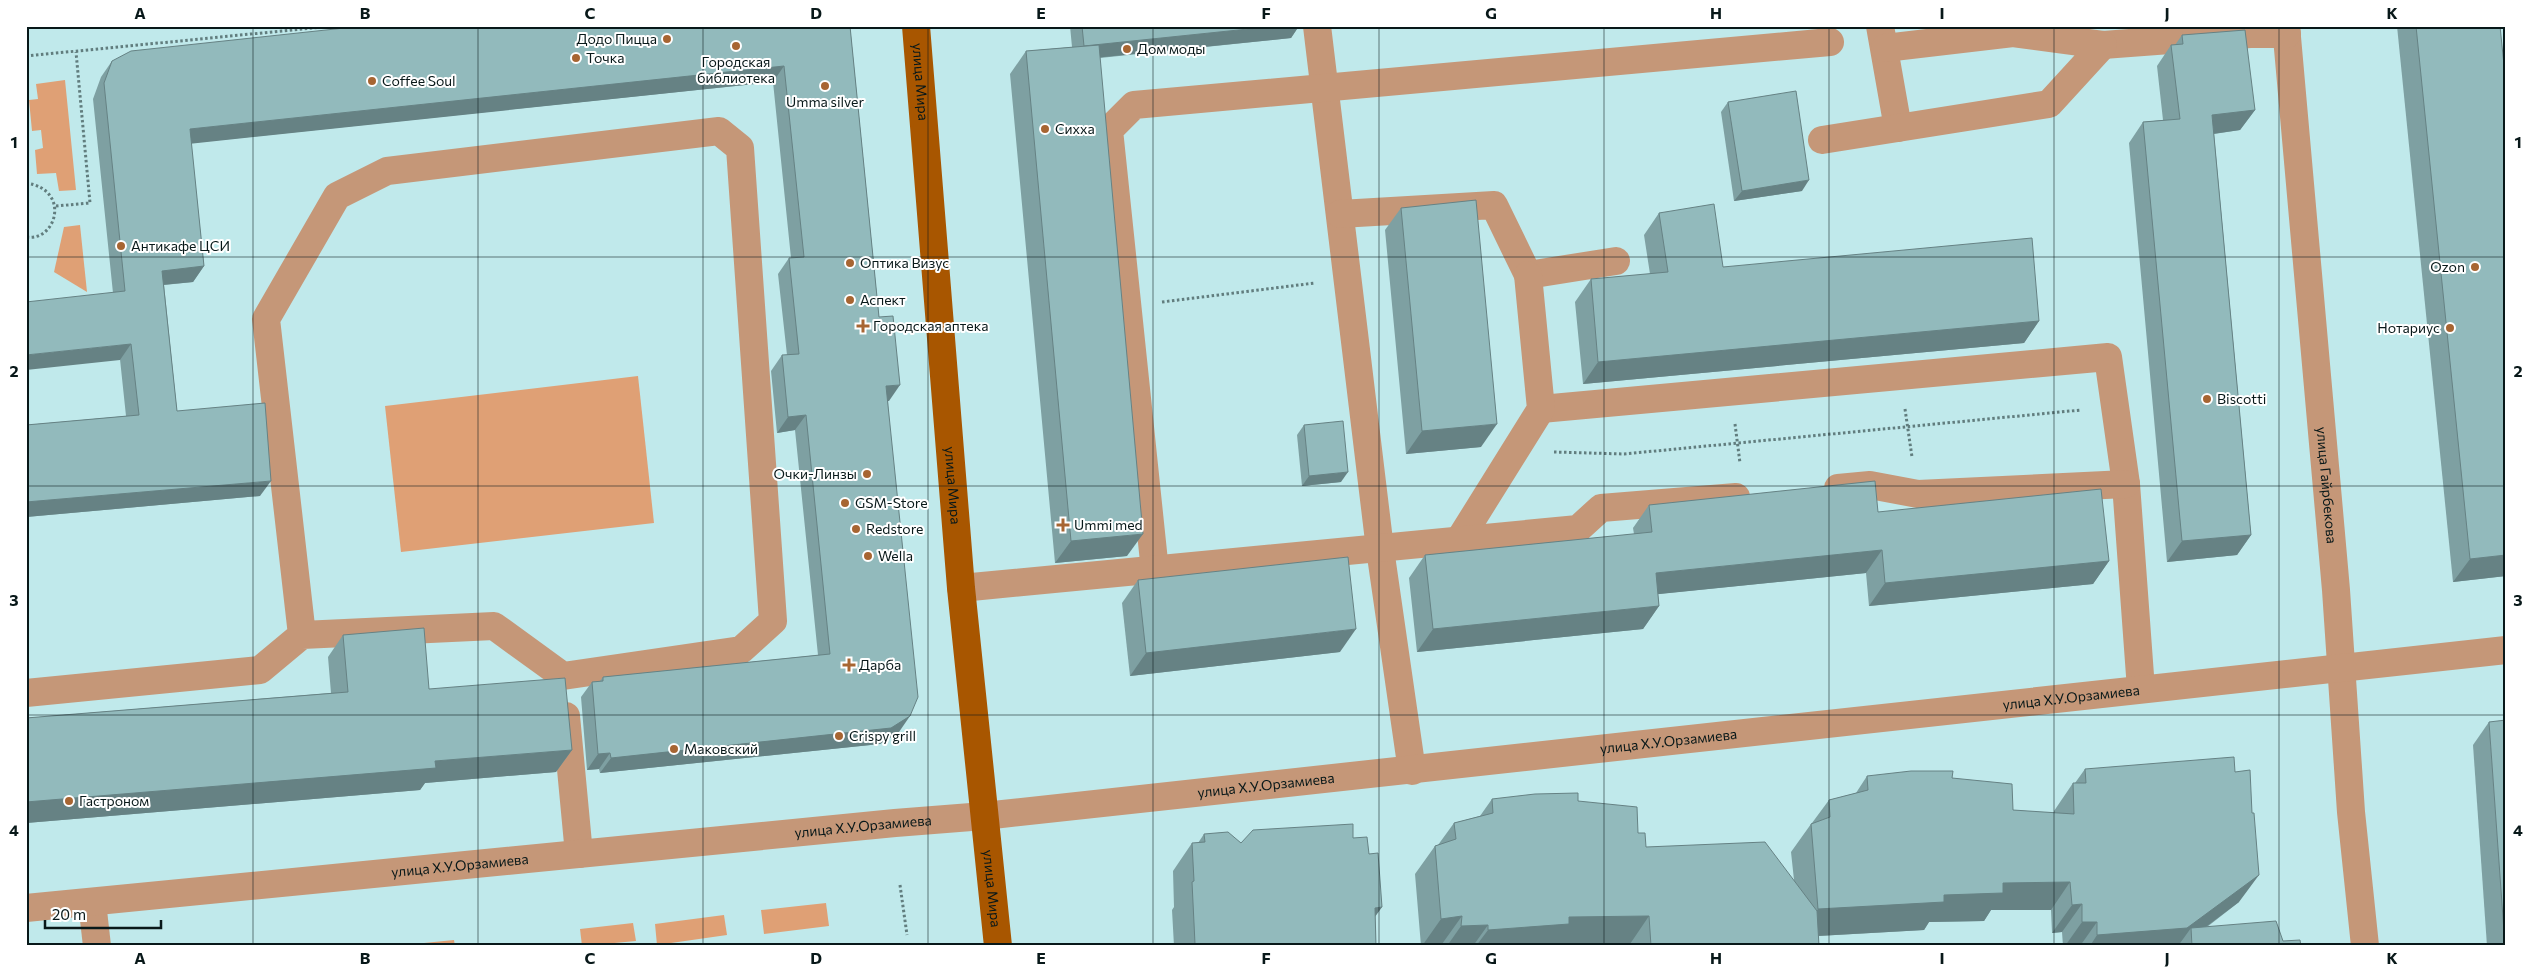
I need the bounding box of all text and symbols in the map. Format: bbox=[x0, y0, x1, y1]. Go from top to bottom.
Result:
text: A bbox=[134, 3, 146, 22]
text: B bbox=[360, 3, 371, 22]
text: C bbox=[585, 3, 596, 22]
text: D bbox=[810, 3, 822, 22]
text: E bbox=[1036, 3, 1046, 22]
text: F bbox=[1261, 3, 1271, 22]
text: G bbox=[1485, 3, 1497, 22]
text: H bbox=[1710, 3, 1722, 22]
text: I bbox=[1939, 3, 1945, 22]
text: J bbox=[2164, 3, 2170, 22]
text: K bbox=[2386, 3, 2398, 22]
place label: Додо Пицца bbox=[577, 30, 657, 47]
marker: Додо Пицца bbox=[661, 33, 673, 45]
marker: Городская библиотека bbox=[730, 40, 742, 52]
place label: Дом моды bbox=[1137, 40, 1205, 57]
street label: улица Мира bbox=[909, 42, 933, 121]
marker: Дом моды bbox=[1121, 43, 1133, 55]
place label: Точка bbox=[586, 49, 624, 66]
marker: Точка bbox=[570, 52, 582, 64]
place label: Городская библиотека bbox=[697, 53, 775, 86]
place label: Coffee Soul bbox=[382, 72, 456, 89]
marker: Coffee Soul bbox=[366, 75, 378, 87]
marker: Umma silver bbox=[819, 80, 831, 92]
place label: Umma silver bbox=[786, 93, 864, 110]
place label: Сихха bbox=[1055, 120, 1095, 137]
marker: Сихха bbox=[1039, 123, 1051, 135]
text: 1 bbox=[10, 132, 18, 151]
text: 1 bbox=[2514, 132, 2522, 151]
place label: Антикафе ЦСИ bbox=[131, 237, 230, 254]
marker: Антикафе ЦСИ bbox=[115, 240, 127, 252]
place label: Оптика Визус bbox=[860, 254, 949, 271]
marker: Оптика Визус bbox=[844, 257, 856, 269]
place label: Ozon bbox=[2430, 258, 2465, 275]
marker: Ozon bbox=[2469, 261, 2481, 273]
place label: Аспект bbox=[860, 291, 906, 308]
marker: Аспект bbox=[844, 294, 856, 306]
place label: Городская аптека bbox=[873, 317, 988, 334]
place label: Нотариус bbox=[2377, 319, 2440, 336]
marker: Городская аптека bbox=[857, 320, 869, 332]
marker: Нотариус bbox=[2444, 322, 2456, 334]
text: 2 bbox=[9, 361, 19, 380]
text: 2 bbox=[2513, 361, 2523, 380]
place label: Biscotti bbox=[2217, 390, 2266, 407]
marker: Biscotti bbox=[2201, 393, 2213, 405]
street label: улица Гайрбекова bbox=[2314, 426, 2341, 544]
street label: улица Мира bbox=[942, 446, 965, 525]
place label: Очки-Линзы bbox=[774, 465, 857, 482]
marker: Очки-Линзы bbox=[861, 468, 873, 480]
place label: GSM-Store bbox=[855, 494, 928, 511]
marker: GSM-Store bbox=[839, 497, 851, 509]
place label: Ummi med bbox=[1074, 516, 1143, 533]
marker: Ummi med bbox=[1056, 518, 1070, 532]
place label: Redstore bbox=[866, 520, 923, 537]
marker: Redstore bbox=[850, 523, 862, 535]
place label: Wella bbox=[878, 547, 913, 564]
marker: Wella bbox=[862, 550, 874, 562]
text: 3 bbox=[9, 590, 19, 609]
text: 3 bbox=[2513, 590, 2523, 609]
place label: Дарба bbox=[859, 656, 901, 673]
marker: Дарба bbox=[843, 659, 855, 671]
street label: улица Х.У.Орзамиева bbox=[2002, 681, 2141, 713]
street label: улица Х.У.Орзамиева bbox=[1599, 725, 1738, 757]
place label: Crispy grill bbox=[849, 727, 916, 744]
marker: Crispy grill bbox=[833, 730, 845, 742]
place label: Маковский bbox=[684, 740, 758, 757]
marker: Маковский bbox=[668, 743, 680, 755]
street label: улица Х.У.Орзамиева bbox=[1196, 769, 1335, 801]
place label: Гастроном bbox=[79, 792, 149, 809]
marker: Гастроном bbox=[63, 795, 75, 807]
street label: улица Х.У.Орзамиева bbox=[794, 811, 932, 841]
text: 4 bbox=[9, 820, 19, 839]
text: 4 bbox=[2513, 820, 2523, 839]
street label: улица Мира bbox=[980, 849, 1005, 928]
street label: улица Х.У.Орзамиева bbox=[390, 850, 529, 880]
scale bar bbox=[45, 897, 161, 929]
text: 20 m bbox=[52, 905, 86, 923]
text: A bbox=[134, 948, 146, 967]
text: B bbox=[360, 948, 371, 967]
text: C bbox=[585, 948, 596, 967]
text: D bbox=[810, 948, 822, 967]
text: E bbox=[1036, 948, 1046, 967]
text: F bbox=[1261, 948, 1271, 967]
text: G bbox=[1485, 948, 1497, 967]
text: H bbox=[1710, 948, 1722, 967]
text: I bbox=[1939, 948, 1945, 967]
text: J bbox=[2164, 948, 2170, 967]
text: K bbox=[2386, 948, 2398, 967]

